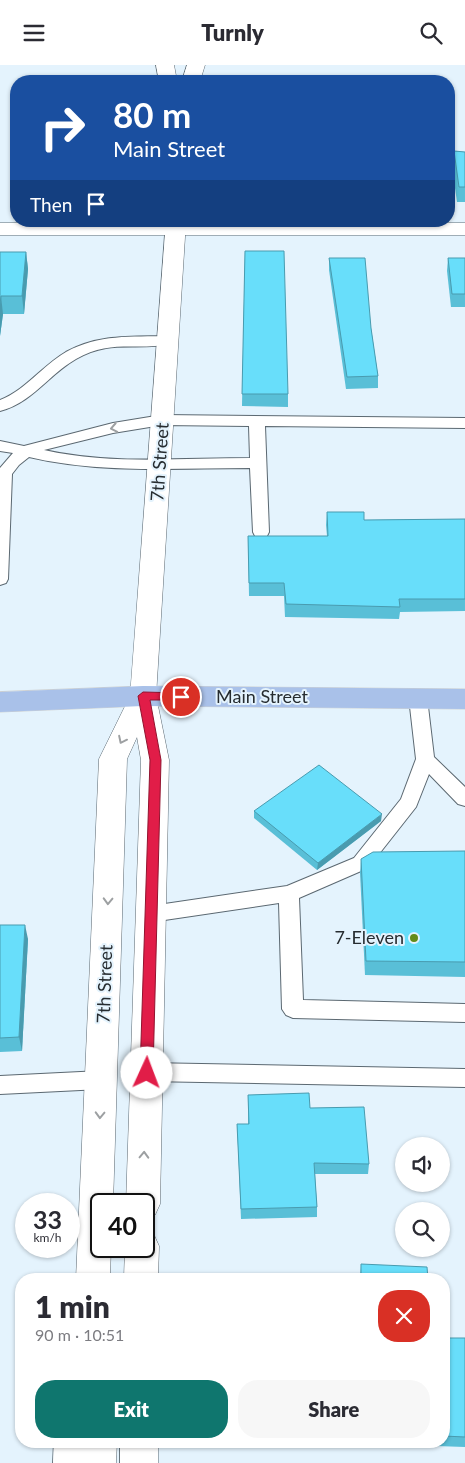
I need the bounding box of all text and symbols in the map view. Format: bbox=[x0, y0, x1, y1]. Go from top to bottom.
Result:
icon: menu bbox=[20, 19, 48, 47]
text: Turnly bbox=[201, 19, 264, 46]
icon: search bbox=[417, 19, 445, 47]
text: 80 m bbox=[113, 93, 191, 135]
icon: right bbox=[30, 95, 95, 160]
text: Main Street bbox=[113, 135, 225, 162]
icon: arrive bbox=[82, 190, 110, 218]
text: Then bbox=[30, 193, 72, 216]
street label: 7th Street bbox=[145, 421, 173, 502]
one-way arrow bbox=[110, 422, 119, 433]
pin bbox=[160, 676, 202, 718]
icon: arrive bbox=[167, 683, 195, 711]
street label: Main Street bbox=[216, 685, 308, 707]
one-way arrow bbox=[118, 735, 129, 744]
one-way arrow bbox=[103, 897, 113, 905]
place label: 7-Eleven bbox=[334, 926, 404, 948]
marker: 7-Eleven bbox=[408, 932, 420, 944]
street label: 7th Street bbox=[92, 944, 116, 1024]
position arrow bbox=[120, 1046, 172, 1098]
one-way arrow bbox=[95, 1112, 105, 1120]
map controls bbox=[395, 1137, 450, 1257]
button: sound bbox=[395, 1137, 450, 1192]
one-way arrow bbox=[139, 1151, 150, 1159]
speed limit sign: 40 bbox=[90, 1193, 155, 1258]
button: search bbox=[395, 1202, 450, 1257]
text: 33 bbox=[33, 1204, 62, 1234]
text: km/h bbox=[33, 1230, 62, 1245]
text: 1 min bbox=[35, 1288, 110, 1324]
button: close bbox=[378, 1290, 430, 1342]
text: 90 m · 10:51 bbox=[35, 1325, 124, 1344]
button: Exit bbox=[35, 1380, 228, 1438]
button: Share bbox=[238, 1380, 430, 1438]

